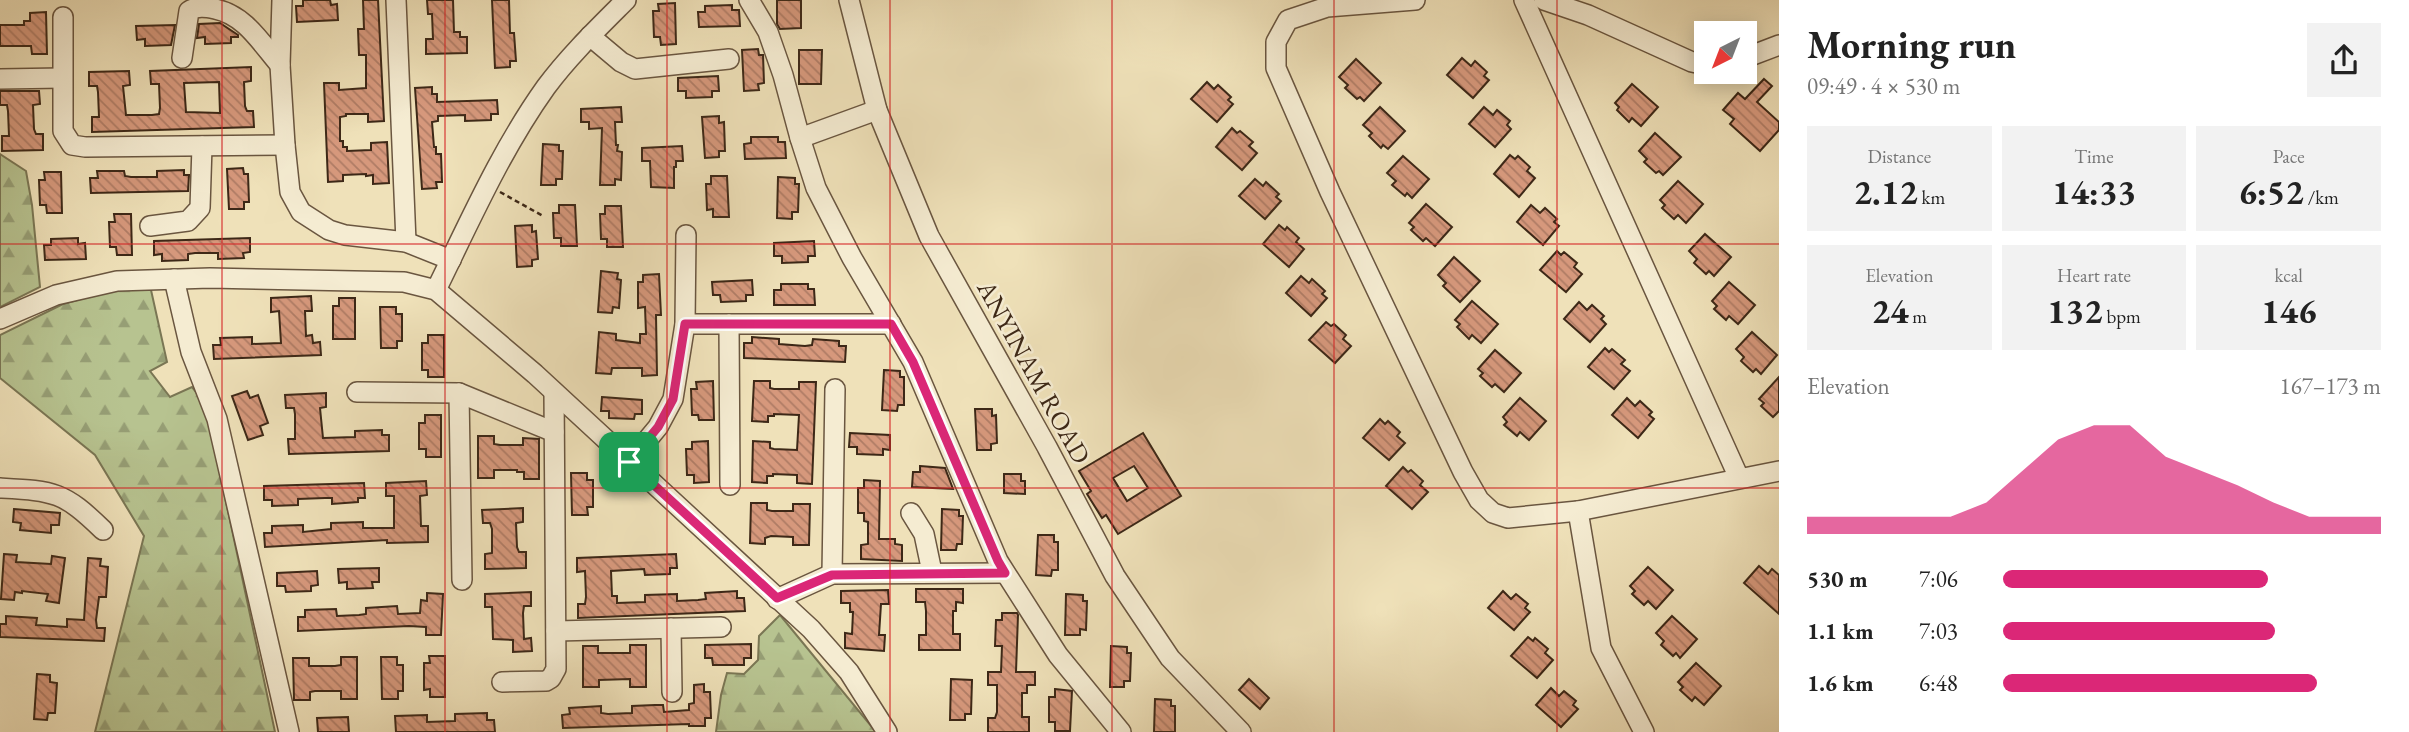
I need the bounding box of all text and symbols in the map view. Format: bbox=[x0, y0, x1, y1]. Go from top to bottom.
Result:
text: Morning run bbox=[1807, 20, 2016, 69]
north arrow bbox=[1694, 21, 1757, 84]
map controls bbox=[1694, 21, 1757, 84]
button: share bbox=[2307, 23, 2381, 97]
text: 09:49 · 4 × 530 m bbox=[1807, 71, 1960, 101]
text: Distance bbox=[1868, 144, 1931, 169]
text: Time bbox=[2074, 144, 2114, 169]
text: Pace bbox=[2273, 144, 2305, 169]
text: 2.12 bbox=[1853, 169, 1918, 214]
text: 14:33 bbox=[2052, 169, 2136, 214]
text: 6:52 bbox=[2238, 169, 2304, 214]
text: km bbox=[1918, 185, 1945, 210]
text: /km bbox=[2304, 185, 2339, 210]
text: Elevation bbox=[1865, 263, 1934, 288]
text: Heart rate bbox=[2057, 263, 2131, 288]
text: kcal bbox=[2274, 263, 2303, 288]
street label: ANYINAM ROAD bbox=[969, 273, 1099, 470]
text: 24 bbox=[1872, 288, 1909, 333]
text: 132 bbox=[2047, 288, 2103, 333]
text: 146 bbox=[2261, 288, 2316, 333]
text: m bbox=[1909, 304, 1927, 329]
text: bpm bbox=[2103, 304, 2141, 329]
text: Elevation bbox=[1807, 371, 1890, 401]
text: 167–173 m bbox=[2280, 371, 2381, 401]
pin bbox=[599, 432, 659, 492]
icon: arrive bbox=[610, 443, 648, 481]
text: 530 m bbox=[1807, 564, 1868, 594]
text: 7:06 bbox=[1919, 564, 1958, 594]
text: 1.1 km bbox=[1807, 616, 1874, 646]
text: 7:03 bbox=[1919, 616, 1958, 646]
text: 1.6 km bbox=[1807, 668, 1874, 698]
text: 6:48 bbox=[1919, 668, 1958, 698]

